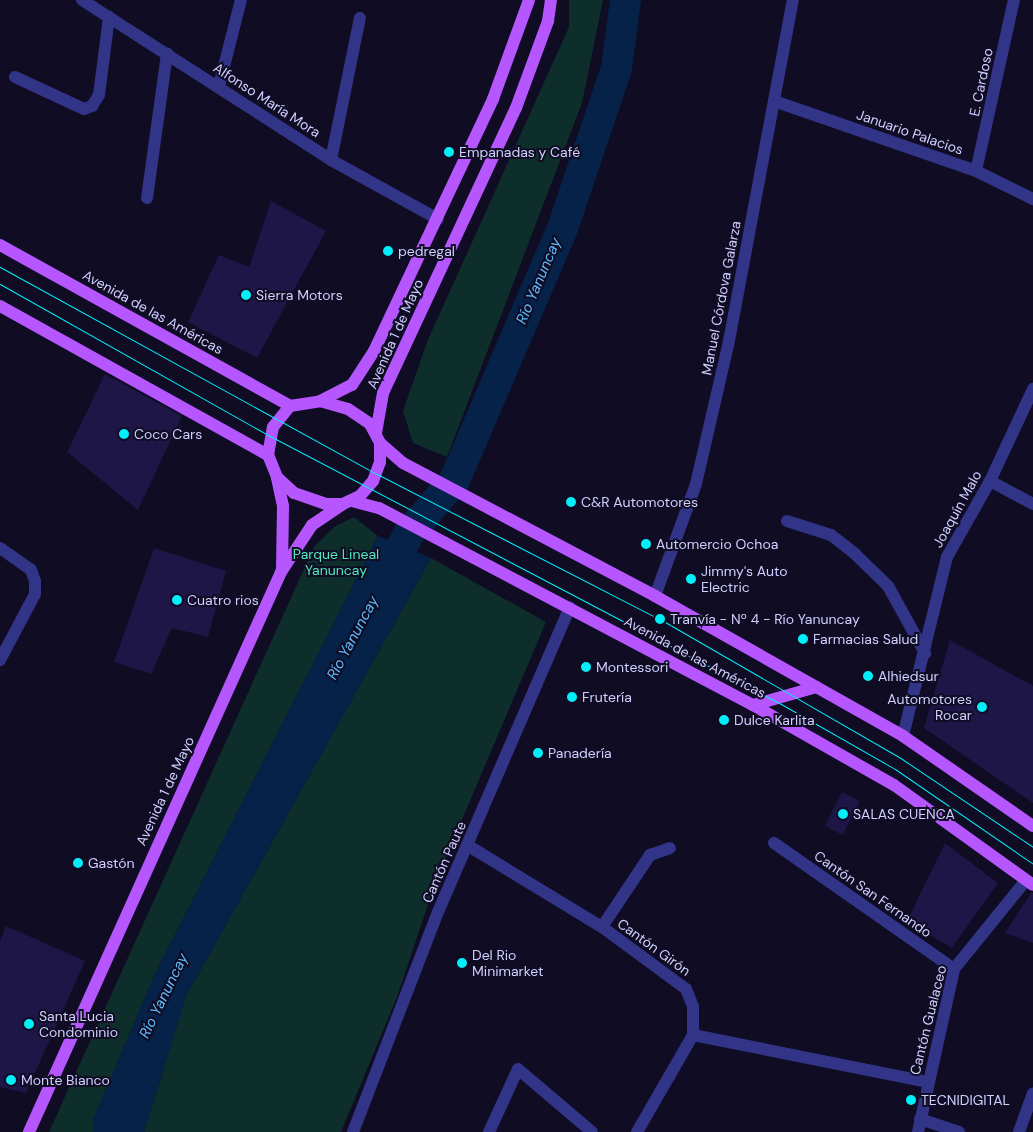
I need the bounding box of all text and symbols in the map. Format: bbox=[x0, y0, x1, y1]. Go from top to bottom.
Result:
street label: E. Cardoso bbox=[966, 46, 996, 118]
street label: Alfonso María Mora bbox=[210, 59, 324, 141]
street label: Januario Palacios bbox=[854, 106, 966, 158]
place label: Empanadas y Café bbox=[459, 144, 580, 160]
marker: Empanadas y Café bbox=[443, 146, 455, 158]
street label: Manuel Córdova Galarza bbox=[698, 219, 744, 377]
water label: Río Yanuncay bbox=[513, 235, 565, 327]
place label: pedregal bbox=[398, 243, 455, 259]
marker: pedregal bbox=[382, 245, 394, 257]
street label: Avenida de las Américas bbox=[80, 266, 226, 358]
street label: Avenida 1 de Mayo bbox=[363, 277, 427, 391]
place label: Sierra Motors bbox=[256, 287, 343, 303]
marker: Sierra Motors bbox=[240, 289, 252, 301]
place label: Coco Cars bbox=[134, 426, 202, 442]
marker: Coco Cars bbox=[118, 428, 130, 440]
street label: Joaquín Malo bbox=[929, 468, 985, 550]
place label: C&R Automotores bbox=[581, 494, 698, 510]
marker: C&R Automotores bbox=[565, 496, 577, 508]
place label: Automercio Ochoa bbox=[656, 536, 778, 552]
marker: Automercio Ochoa bbox=[640, 538, 652, 550]
park label: Parque Lineal Yanuncay bbox=[293, 546, 379, 578]
place label: Jimmy's Auto Electric bbox=[701, 563, 788, 596]
marker: Jimmy's Auto Electric bbox=[685, 573, 697, 585]
place label: Cuatro rios bbox=[187, 592, 259, 608]
water label: Río Yanuncay bbox=[323, 593, 383, 683]
marker: Cuatro rios bbox=[171, 594, 183, 606]
place label: Tranvía - Nº 4 - Río Yanuncay bbox=[670, 611, 860, 627]
street label: Avenida de las Américas bbox=[621, 613, 769, 701]
marker: Tranvía - Nº 4 - Río Yanuncay bbox=[654, 613, 666, 625]
place label: Farmacias Salud bbox=[813, 631, 918, 647]
marker: Farmacias Salud bbox=[797, 633, 809, 645]
place label: Montessori bbox=[596, 659, 668, 675]
marker: Montessori bbox=[580, 661, 592, 673]
place label: Alhiedsur bbox=[878, 668, 939, 684]
marker: Alhiedsur bbox=[862, 670, 874, 682]
place label: Frutería bbox=[582, 689, 632, 705]
marker: Frutería bbox=[566, 691, 578, 703]
place label: Automotores Rocar bbox=[887, 691, 972, 724]
marker: Automotores Rocar bbox=[976, 701, 988, 713]
place label: Dulce Karlita bbox=[734, 712, 815, 728]
marker: Dulce Karlita bbox=[718, 714, 730, 726]
street label: Avenida 1 de Mayo bbox=[132, 734, 198, 848]
place label: Panadería bbox=[548, 745, 612, 761]
marker: Panadería bbox=[532, 747, 544, 759]
place label: SALAS CUENCA bbox=[853, 806, 955, 822]
marker: SALAS CUENCA bbox=[837, 808, 849, 820]
street label: Cantón Paute bbox=[418, 819, 470, 905]
street label: Cantón San Fernando bbox=[811, 847, 935, 941]
place label: Gastón bbox=[88, 855, 135, 871]
marker: Gastón bbox=[72, 857, 84, 869]
street label: Cantón Girón bbox=[614, 915, 694, 979]
place label: Del Rio Minimarket bbox=[472, 947, 544, 980]
water label: Río Yanuncay bbox=[136, 951, 192, 1041]
marker: Del Rio Minimarket bbox=[456, 957, 468, 969]
street label: Cantón Gualaceo bbox=[906, 963, 950, 1077]
place label: Santa Lucia Condominio bbox=[39, 1008, 118, 1040]
marker: Santa Lucia Condominio bbox=[23, 1018, 35, 1030]
place label: Monte Bianco bbox=[21, 1072, 110, 1088]
marker: Monte Bianco bbox=[5, 1074, 17, 1086]
place label: TECNIDIGITAL bbox=[921, 1092, 1010, 1108]
marker: TECNIDIGITAL bbox=[905, 1094, 917, 1106]

